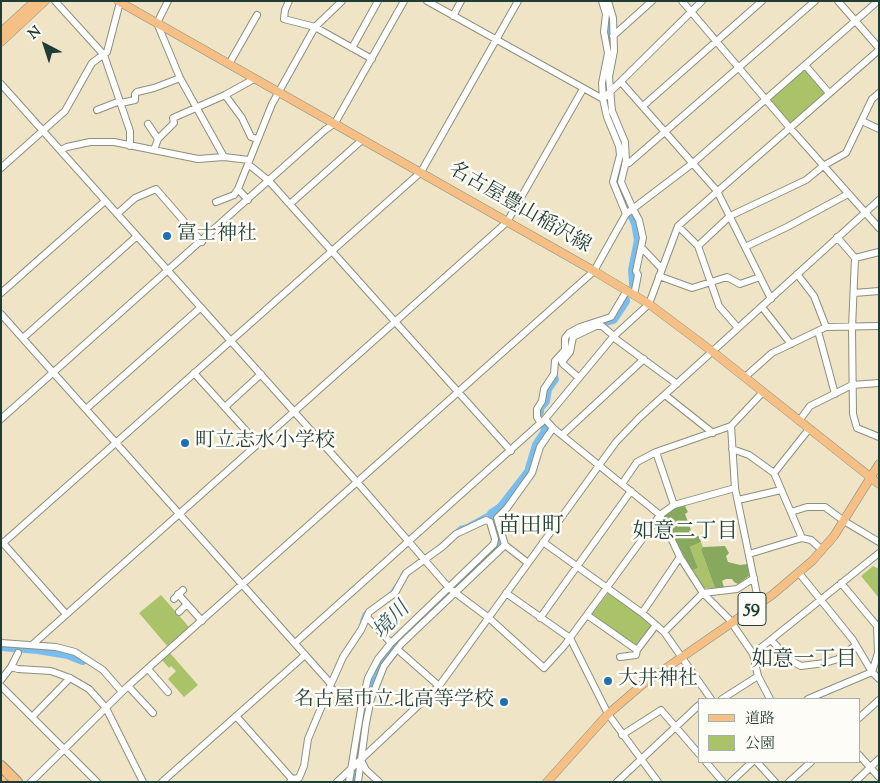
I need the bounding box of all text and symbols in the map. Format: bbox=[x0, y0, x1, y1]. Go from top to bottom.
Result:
north arrow bbox=[20, 20, 70, 70]
text: N bbox=[25, 22, 46, 45]
street label: 名古屋豊山稲沢線 bbox=[444, 159, 594, 259]
place label: 富士神社 bbox=[177, 224, 257, 248]
marker: 富士神社 bbox=[161, 230, 173, 242]
place label: 町立志水小学校 bbox=[195, 431, 335, 455]
marker: 町立志水小学校 bbox=[179, 437, 191, 449]
district label: 苗田町 bbox=[498, 515, 564, 541]
district label: 如意二丁目 bbox=[633, 520, 737, 546]
road number: 59 bbox=[738, 592, 766, 626]
water label: 境川 bbox=[369, 598, 417, 646]
district label: 如意一丁目 bbox=[752, 648, 856, 674]
place label: 大井神社 bbox=[618, 669, 698, 693]
marker: 大井神社 bbox=[602, 675, 614, 687]
place label: 名古屋市立北高等学校 bbox=[294, 690, 494, 714]
marker: 名古屋市立北高等学校 bbox=[498, 696, 510, 708]
legend bbox=[698, 698, 860, 763]
text: 道路 bbox=[745, 709, 775, 730]
text: 公園 bbox=[745, 734, 775, 755]

